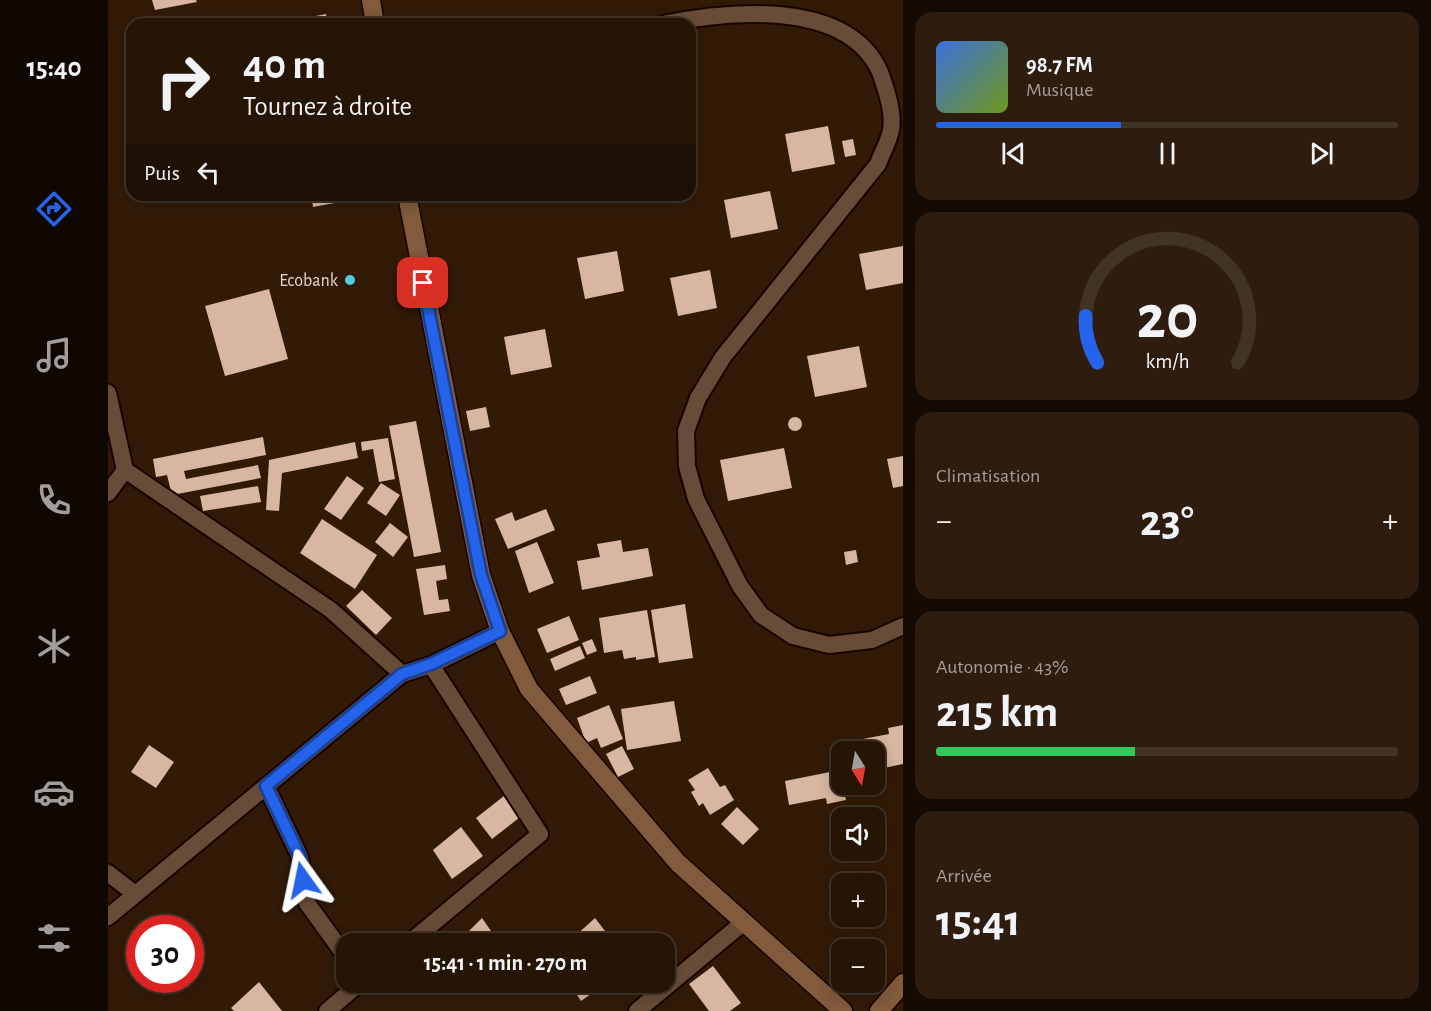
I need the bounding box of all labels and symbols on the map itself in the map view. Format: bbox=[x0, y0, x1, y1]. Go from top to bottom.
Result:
pin bbox=[397, 257, 448, 308]
place label: Ecobank bbox=[279, 272, 339, 290]
marker: Ecobank bbox=[343, 273, 357, 287]
north arrow bbox=[831, 741, 885, 795]
position arrow bbox=[271, 848, 335, 912]
speed limit sign: 30 bbox=[126, 915, 204, 993]

